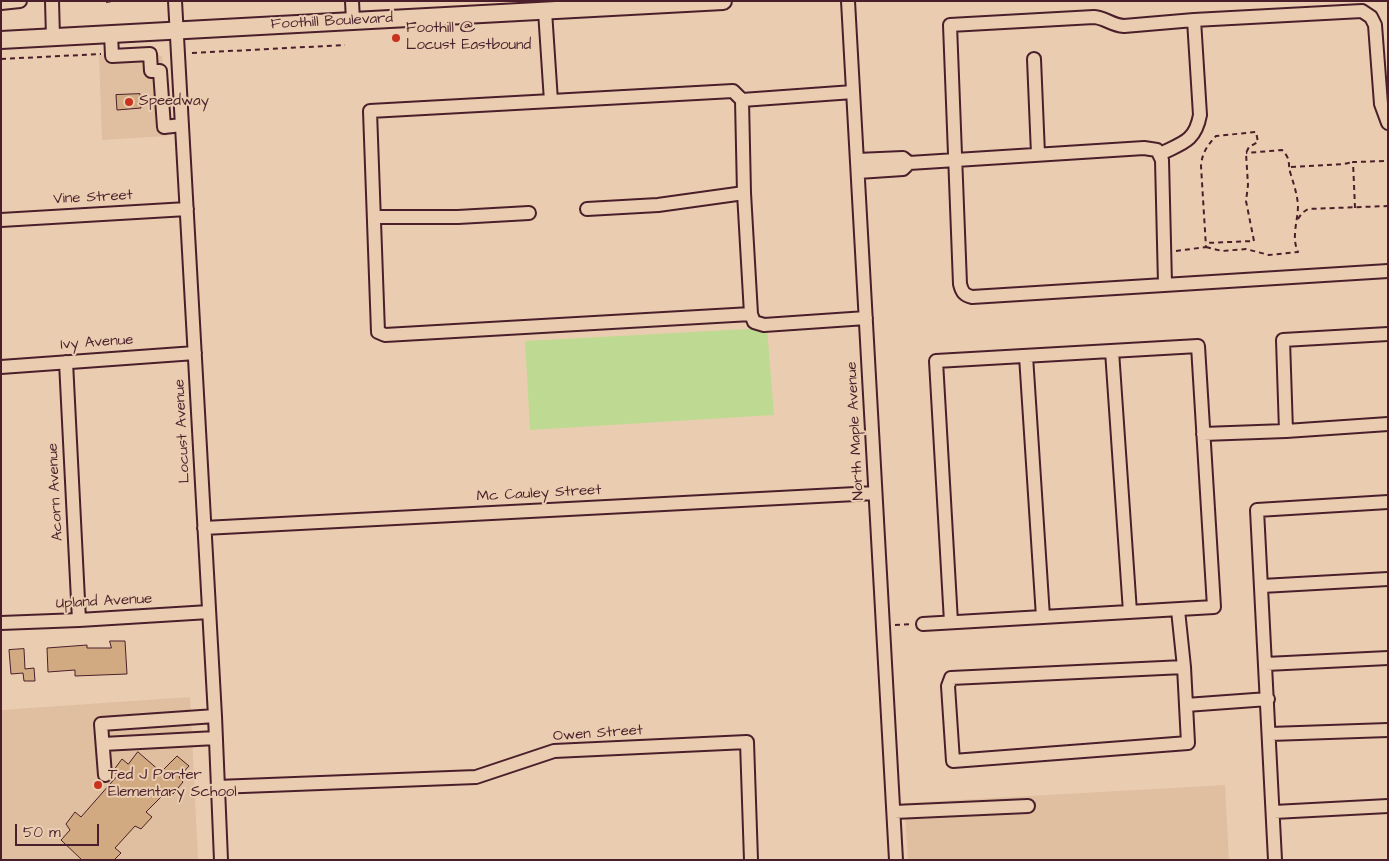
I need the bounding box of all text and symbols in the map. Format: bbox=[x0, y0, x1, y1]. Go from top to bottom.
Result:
street label: Foothill Boulevard bbox=[270, 10, 394, 34]
place label: Foothill @ Locust Eastbound bbox=[406, 20, 531, 55]
marker: Foothill @ Locust Eastbound bbox=[390, 32, 402, 44]
place label: Speedway bbox=[139, 93, 209, 111]
marker: Speedway bbox=[123, 96, 135, 108]
street label: Vine Street bbox=[53, 187, 133, 209]
street label: Ivy Avenue bbox=[60, 331, 134, 355]
street label: North Maple Avenue bbox=[843, 361, 869, 501]
street label: Locust Avenue bbox=[171, 378, 195, 484]
street label: Acorn Avenue bbox=[44, 443, 68, 541]
street label: Mc Cauley Street bbox=[476, 482, 602, 506]
street label: Upland Avenue bbox=[55, 590, 153, 614]
street label: Owen Street bbox=[552, 722, 644, 746]
place label: Ted J Porter Elementary School bbox=[108, 767, 237, 802]
marker: Ted J Porter Elementary School bbox=[92, 779, 104, 791]
scale bar bbox=[18, 814, 101, 846]
text: 50 m bbox=[23, 822, 61, 843]

